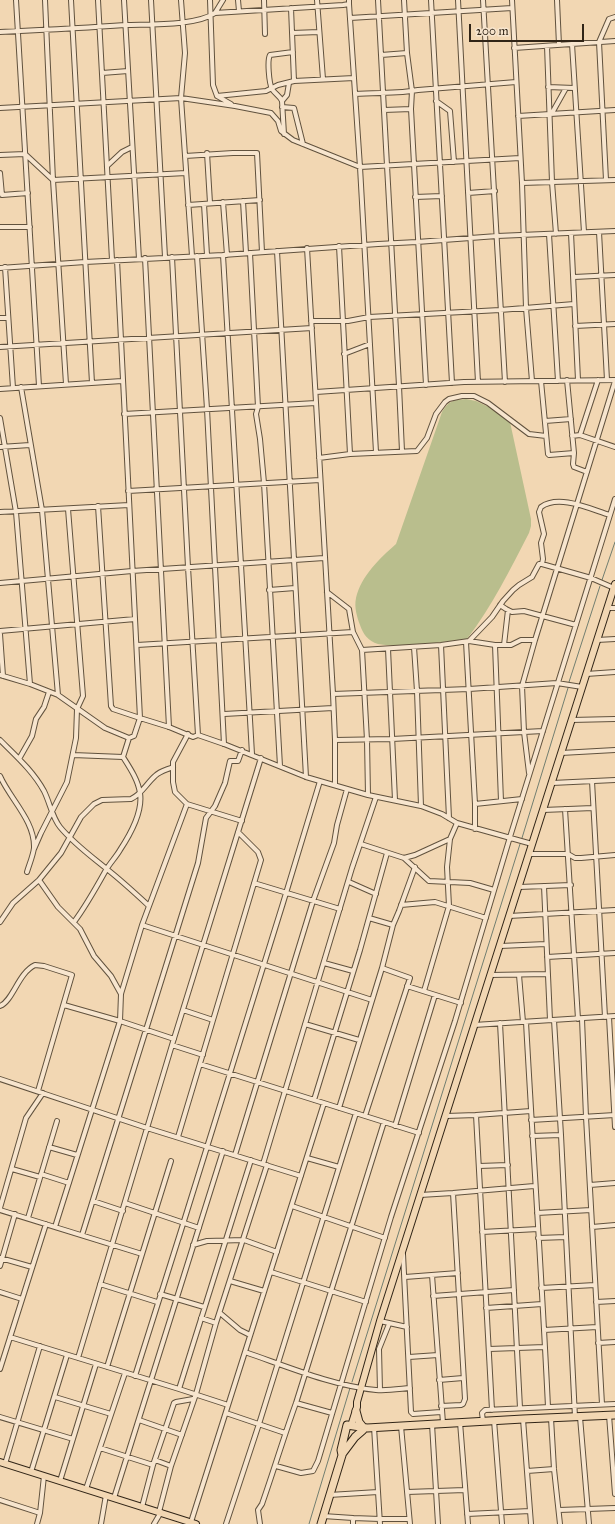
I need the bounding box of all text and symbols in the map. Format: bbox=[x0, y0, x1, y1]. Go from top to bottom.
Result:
scale bar bbox=[471, 16, 586, 42]
text: 200 m bbox=[476, 24, 509, 38]

